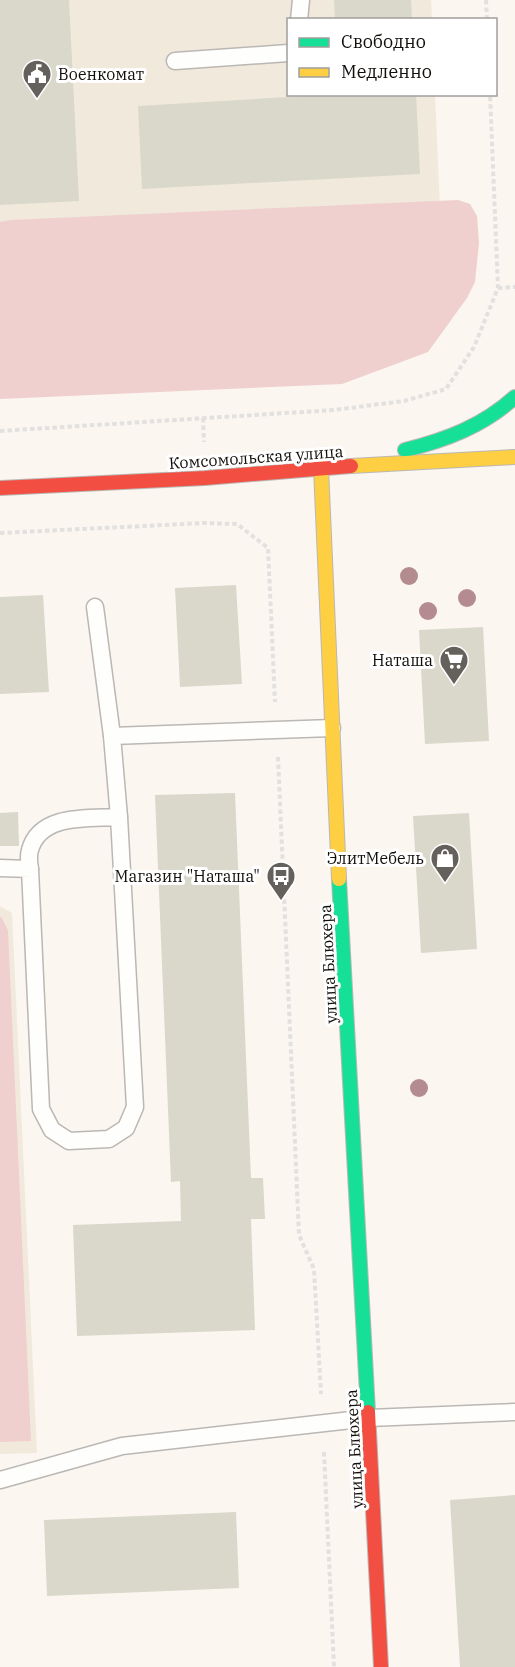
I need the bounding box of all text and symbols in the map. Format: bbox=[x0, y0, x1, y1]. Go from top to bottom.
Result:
legend bbox=[287, 18, 497, 96]
text: Свободно bbox=[341, 30, 426, 53]
public building icon: Военкомат bbox=[21, 58, 53, 100]
text: Медленно bbox=[341, 60, 432, 83]
place label: Военкомат bbox=[58, 64, 144, 84]
street label: Комсомольская улица bbox=[168, 441, 344, 473]
supermarket icon: Наташа bbox=[438, 644, 470, 686]
place label: Наташа bbox=[372, 650, 433, 670]
shop icon: ЭлитМебель bbox=[429, 842, 461, 884]
place label: ЭлитМебель bbox=[327, 848, 424, 868]
bus stop icon: Магазин "Наташа" bbox=[265, 860, 297, 902]
place label: Магазин "Наташа" bbox=[115, 866, 260, 886]
street label: улица Блюхера bbox=[315, 904, 341, 1024]
street label: улица Блюхера bbox=[341, 1389, 367, 1509]

